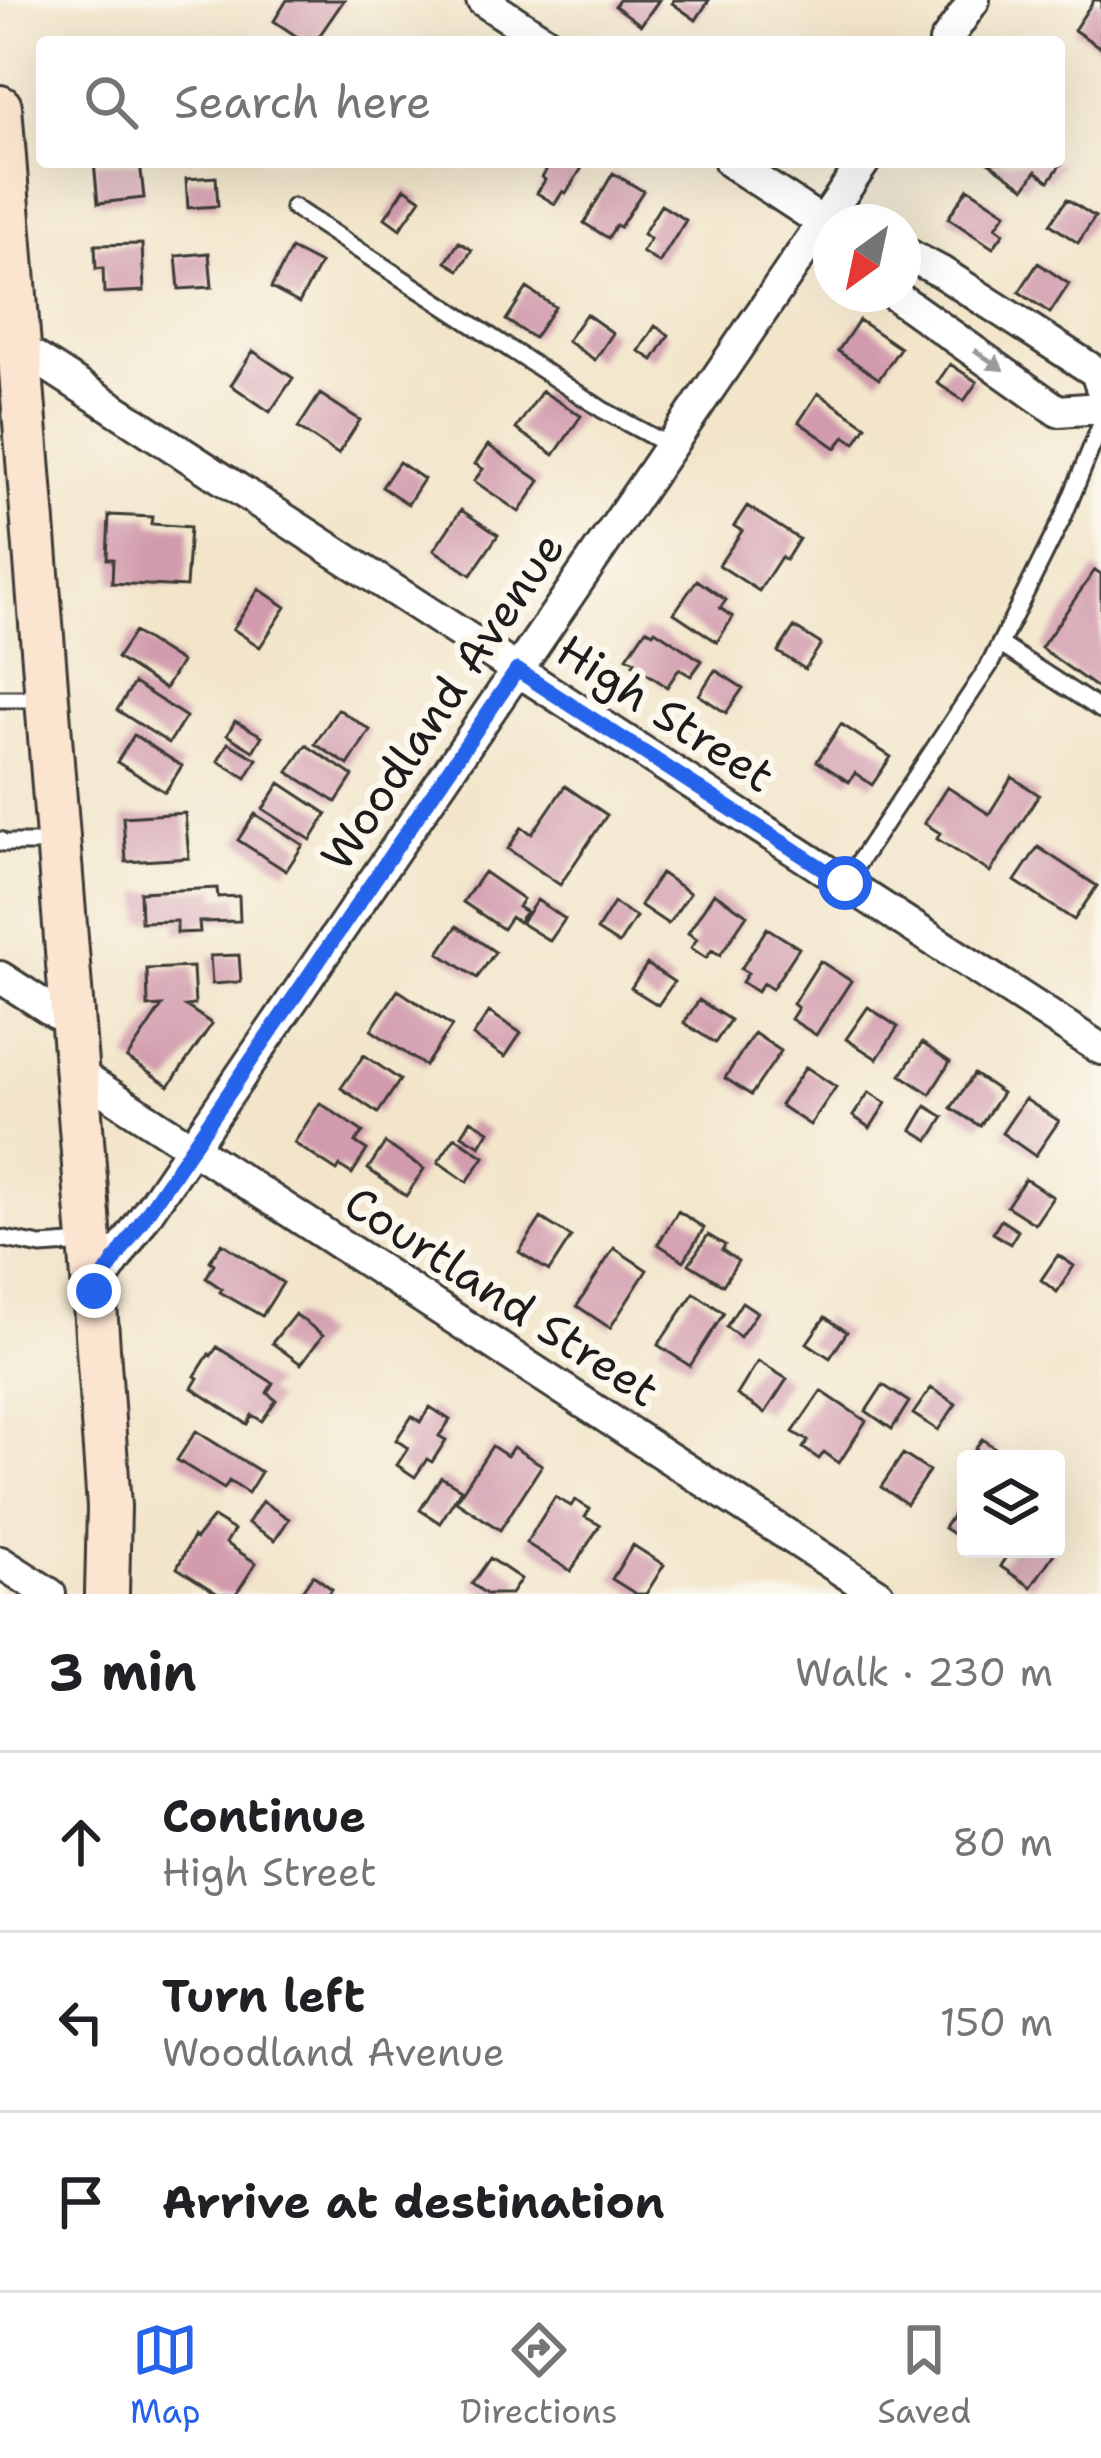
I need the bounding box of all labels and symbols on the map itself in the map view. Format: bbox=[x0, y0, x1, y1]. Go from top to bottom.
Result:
north arrow bbox=[813, 204, 921, 312]
one-way arrow bbox=[973, 348, 1005, 372]
street label: Woodland Avenue bbox=[307, 520, 577, 882]
street label: High Street bbox=[546, 620, 786, 806]
route start bbox=[818, 856, 872, 910]
street label: Courtland Street bbox=[333, 1172, 671, 1420]
route end bbox=[67, 1264, 121, 1318]

